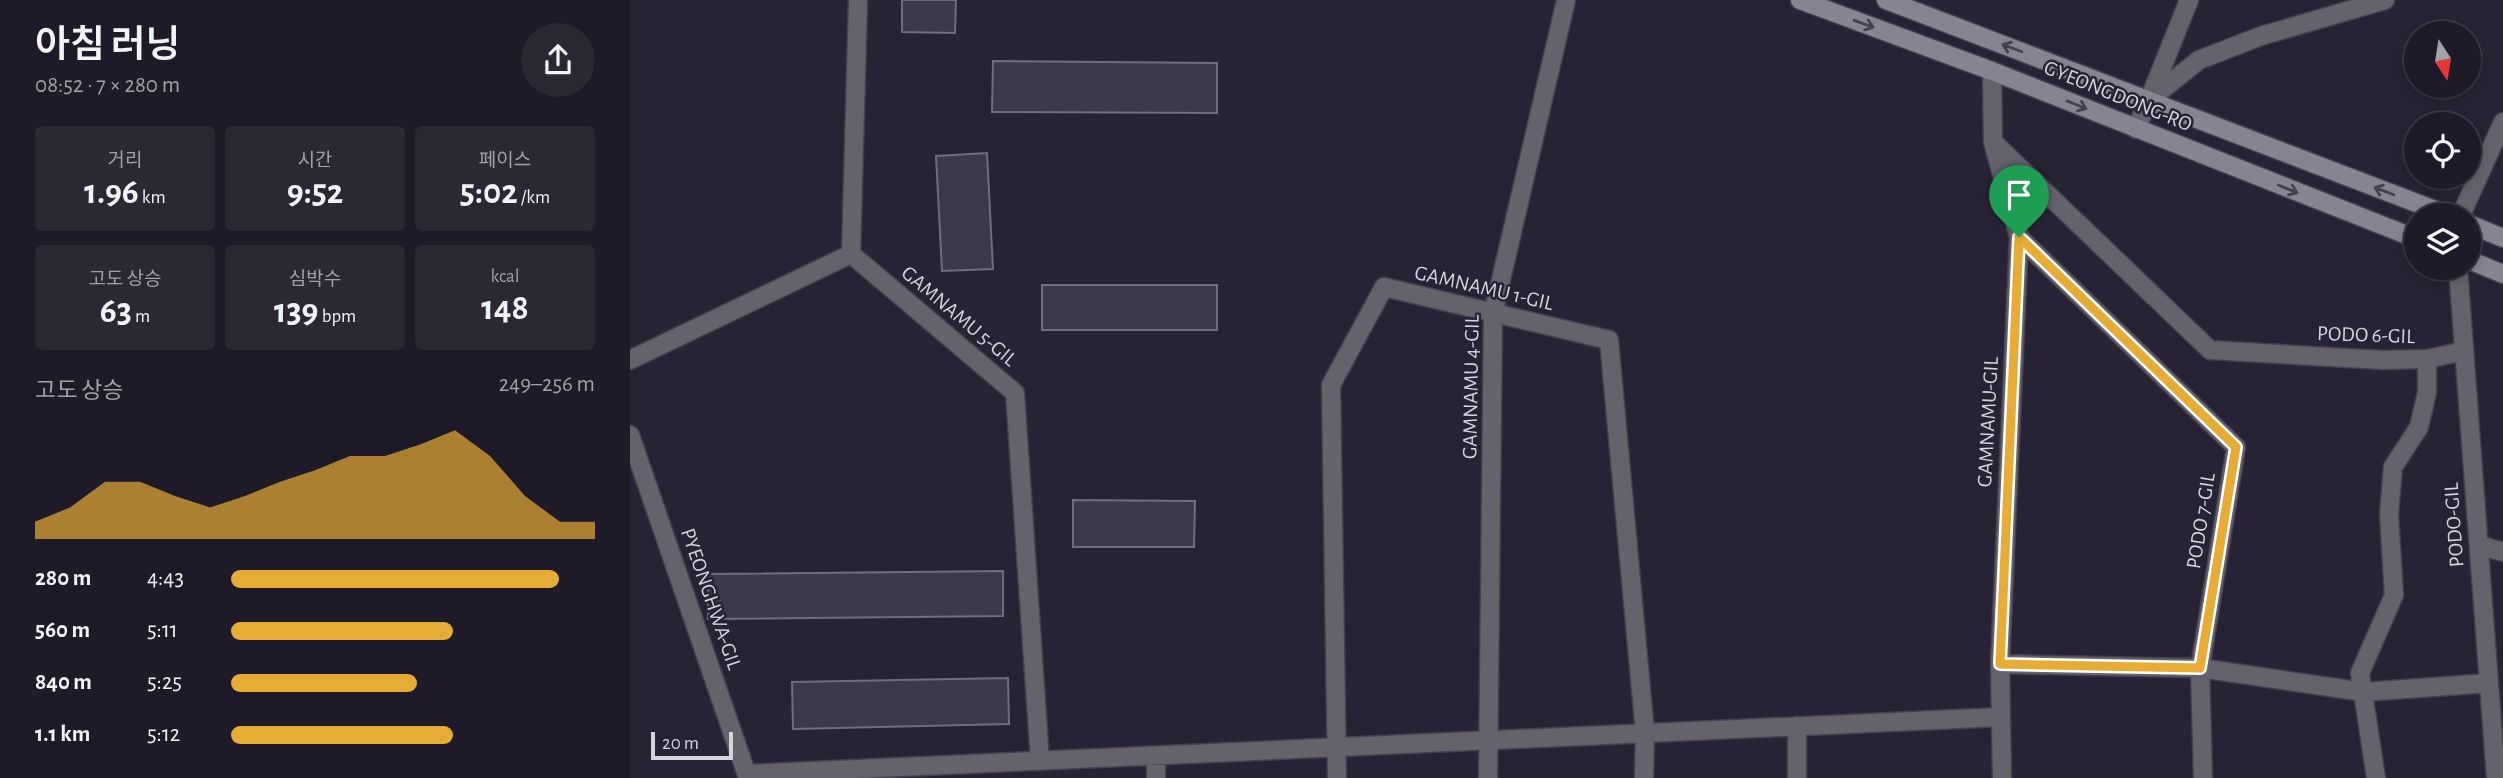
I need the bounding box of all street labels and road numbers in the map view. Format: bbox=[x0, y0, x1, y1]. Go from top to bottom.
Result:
street label: GYEONGDONG-RO bbox=[2041, 57, 2195, 135]
street label: GAMNAMU 5-GIL bbox=[897, 262, 1021, 370]
street label: GAMNAMU 1-GIL bbox=[1413, 262, 1556, 314]
street label: GAMNAMU 4-GIL bbox=[1459, 314, 1483, 459]
street label: PODO 6-GIL bbox=[2317, 323, 2416, 347]
street label: GAMNAMU-GIL bbox=[1974, 356, 2002, 488]
street label: PODO 7-GIL bbox=[2183, 471, 2219, 570]
street label: PODO-GIL bbox=[2441, 482, 2467, 568]
street label: PYEONGHWA-GIL bbox=[677, 526, 745, 673]

